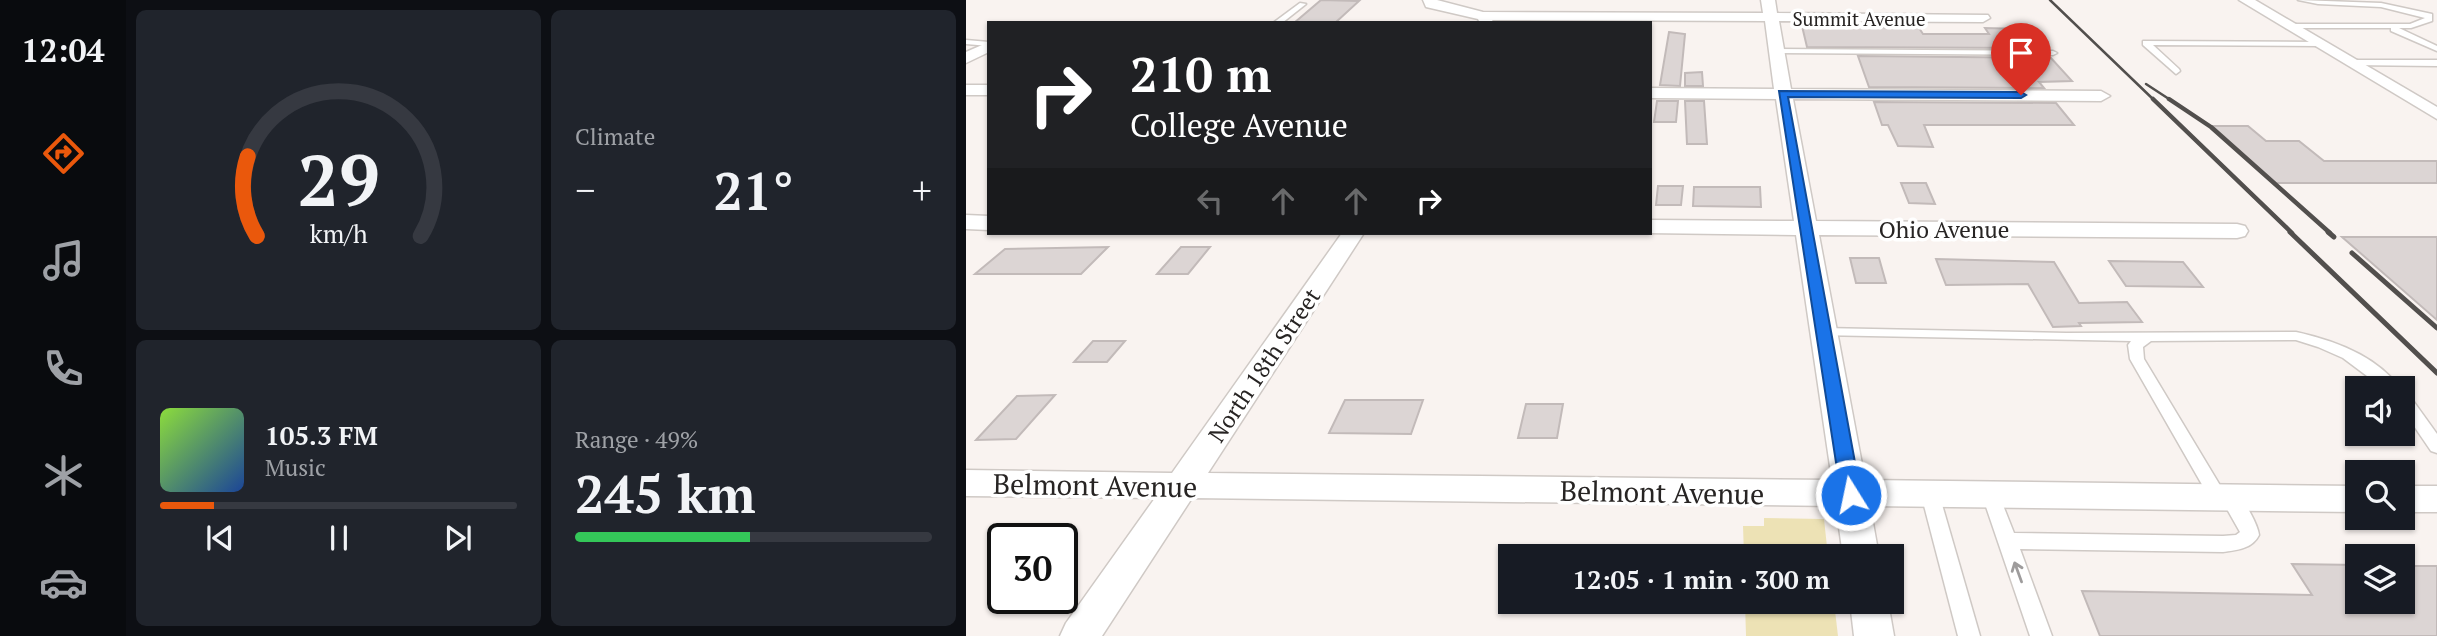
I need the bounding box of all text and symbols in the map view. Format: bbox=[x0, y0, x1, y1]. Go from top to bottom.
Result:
street label: Summit Avenue bbox=[1792, 6, 1926, 31]
pin bbox=[1991, 23, 2051, 95]
text: 12:04 bbox=[21, 29, 105, 71]
icon: arrive bbox=[2002, 34, 2040, 72]
text: 210 m bbox=[1130, 41, 1272, 106]
icon: right bbox=[1015, 49, 1106, 140]
text: College Avenue bbox=[1130, 104, 1348, 146]
text: Climate bbox=[575, 121, 655, 152]
icon: directions bbox=[39, 129, 88, 178]
text: 29 bbox=[297, 130, 380, 227]
text: 21° bbox=[713, 156, 794, 225]
text: − bbox=[575, 165, 595, 215]
text: + bbox=[912, 165, 932, 215]
icon: left bbox=[1191, 182, 1229, 220]
icon: ahead bbox=[1264, 182, 1302, 220]
icon: ahead bbox=[1337, 182, 1375, 220]
icon: right bbox=[1410, 182, 1448, 220]
street label: Ohio Avenue bbox=[1879, 214, 2009, 245]
text: km/h bbox=[310, 217, 368, 250]
icon: music bbox=[39, 236, 88, 285]
street label: North 18th Street bbox=[1201, 282, 1327, 448]
icon: phone bbox=[39, 344, 88, 393]
map controls bbox=[2345, 376, 2415, 614]
button: sound bbox=[2345, 376, 2415, 446]
text: 105.3 FM bbox=[265, 418, 378, 452]
text: Range · 49% bbox=[575, 424, 698, 455]
icon: climate bbox=[39, 451, 88, 500]
text: Music bbox=[265, 452, 326, 483]
position arrow bbox=[1814, 458, 1888, 532]
text: 245 km bbox=[575, 459, 756, 528]
button: search bbox=[2345, 460, 2415, 530]
street label: Belmont Avenue bbox=[993, 465, 1197, 505]
street label: Belmont Avenue bbox=[1560, 472, 1764, 512]
icon: previous bbox=[201, 519, 239, 557]
icon: pause bbox=[320, 519, 358, 557]
icon: next bbox=[439, 519, 477, 557]
speed limit sign: 30 bbox=[987, 523, 1078, 614]
button: layers bbox=[2345, 544, 2415, 614]
icon: car bbox=[39, 558, 88, 607]
one-way arrow bbox=[2011, 561, 2023, 583]
text: 12:05 · 1 min · 300 m bbox=[1572, 562, 1830, 596]

